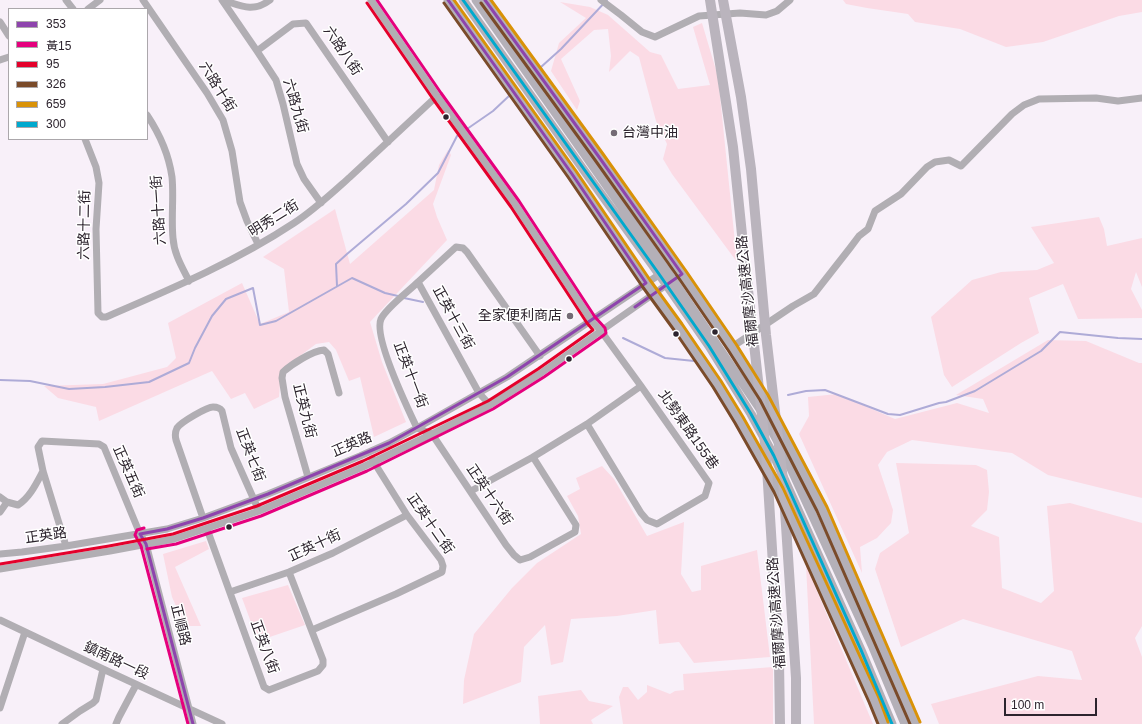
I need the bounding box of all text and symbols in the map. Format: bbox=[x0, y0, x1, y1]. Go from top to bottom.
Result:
legend bbox=[8, 8, 148, 140]
text: 353 bbox=[46, 17, 66, 31]
street label: 六路八街 bbox=[319, 23, 365, 79]
text: 黃15 bbox=[46, 39, 71, 53]
text: 95 bbox=[46, 57, 59, 71]
street label: 六路十街 bbox=[195, 59, 239, 115]
text: 326 bbox=[46, 77, 66, 91]
street label: 六路九街 bbox=[279, 77, 311, 135]
text: 659 bbox=[46, 97, 66, 111]
unlabelled marker bbox=[441, 112, 451, 122]
text: 300 bbox=[46, 117, 66, 131]
place label: 台灣中油 bbox=[622, 125, 678, 141]
marker: 台灣中油 bbox=[609, 128, 619, 138]
street label: 六路十一街 bbox=[148, 174, 170, 246]
street label: 六路十二街 bbox=[76, 190, 94, 260]
street label: 明秀二街 bbox=[246, 197, 302, 241]
street label: 福爾摩沙高速公路 bbox=[734, 234, 762, 348]
street label: 正英十三街 bbox=[429, 283, 477, 353]
place label: 全家便利商店 bbox=[478, 308, 562, 324]
marker: 全家便利商店 bbox=[565, 311, 575, 321]
unlabelled marker bbox=[710, 327, 720, 337]
unlabelled marker bbox=[671, 329, 681, 339]
street label: 正英十一街 bbox=[390, 339, 430, 411]
unlabelled marker bbox=[564, 354, 574, 364]
street label: 正英九街 bbox=[289, 382, 319, 440]
street label: 北勢東路155巷 bbox=[654, 387, 722, 473]
street label: 正英七街 bbox=[232, 426, 268, 484]
street label: 正英路 bbox=[329, 429, 375, 461]
street label: 正英五街 bbox=[109, 443, 147, 501]
street label: 正英十六街 bbox=[462, 461, 516, 529]
street label: 正英十二街 bbox=[403, 491, 457, 557]
unlabelled marker bbox=[224, 522, 234, 532]
street label: 正英路 bbox=[24, 525, 68, 547]
street label: 正英十街 bbox=[286, 527, 344, 565]
street label: 福爾摩沙高速公路 bbox=[765, 557, 789, 669]
street label: 正順路 bbox=[167, 603, 193, 647]
street label: 正英八街 bbox=[247, 618, 281, 676]
street label: 鎮南路一段 bbox=[81, 639, 151, 683]
scale bar bbox=[1006, 690, 1099, 716]
text: 100 m bbox=[1011, 698, 1044, 712]

